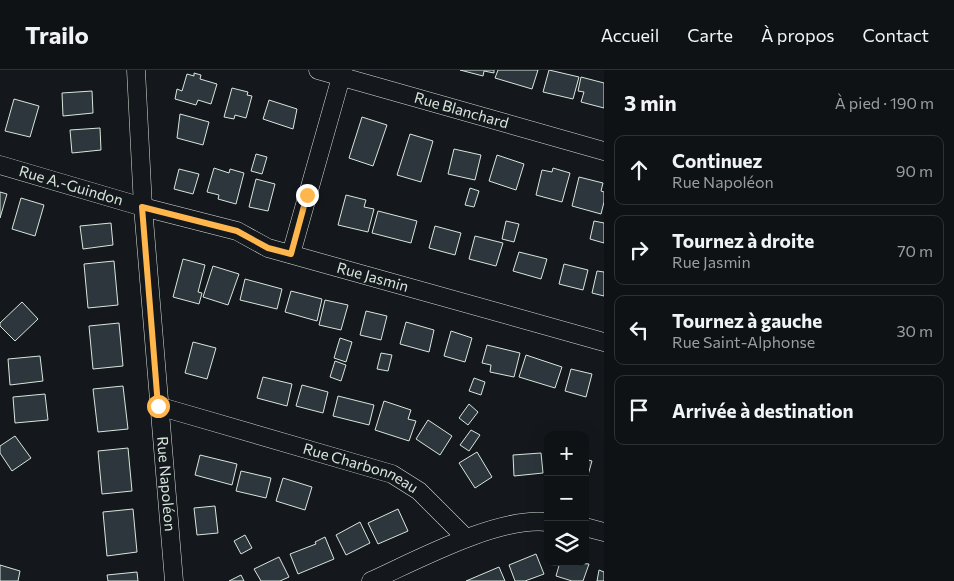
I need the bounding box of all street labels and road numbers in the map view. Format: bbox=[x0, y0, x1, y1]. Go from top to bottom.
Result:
street label: Rue Blanchard bbox=[412, 88, 511, 132]
street label: Rue A.-Guindon bbox=[17, 161, 125, 209]
street label: Rue Jasmin bbox=[335, 258, 411, 295]
street label: Rue Napoléon bbox=[154, 435, 180, 532]
street label: Rue Charbonneau bbox=[301, 439, 422, 496]

